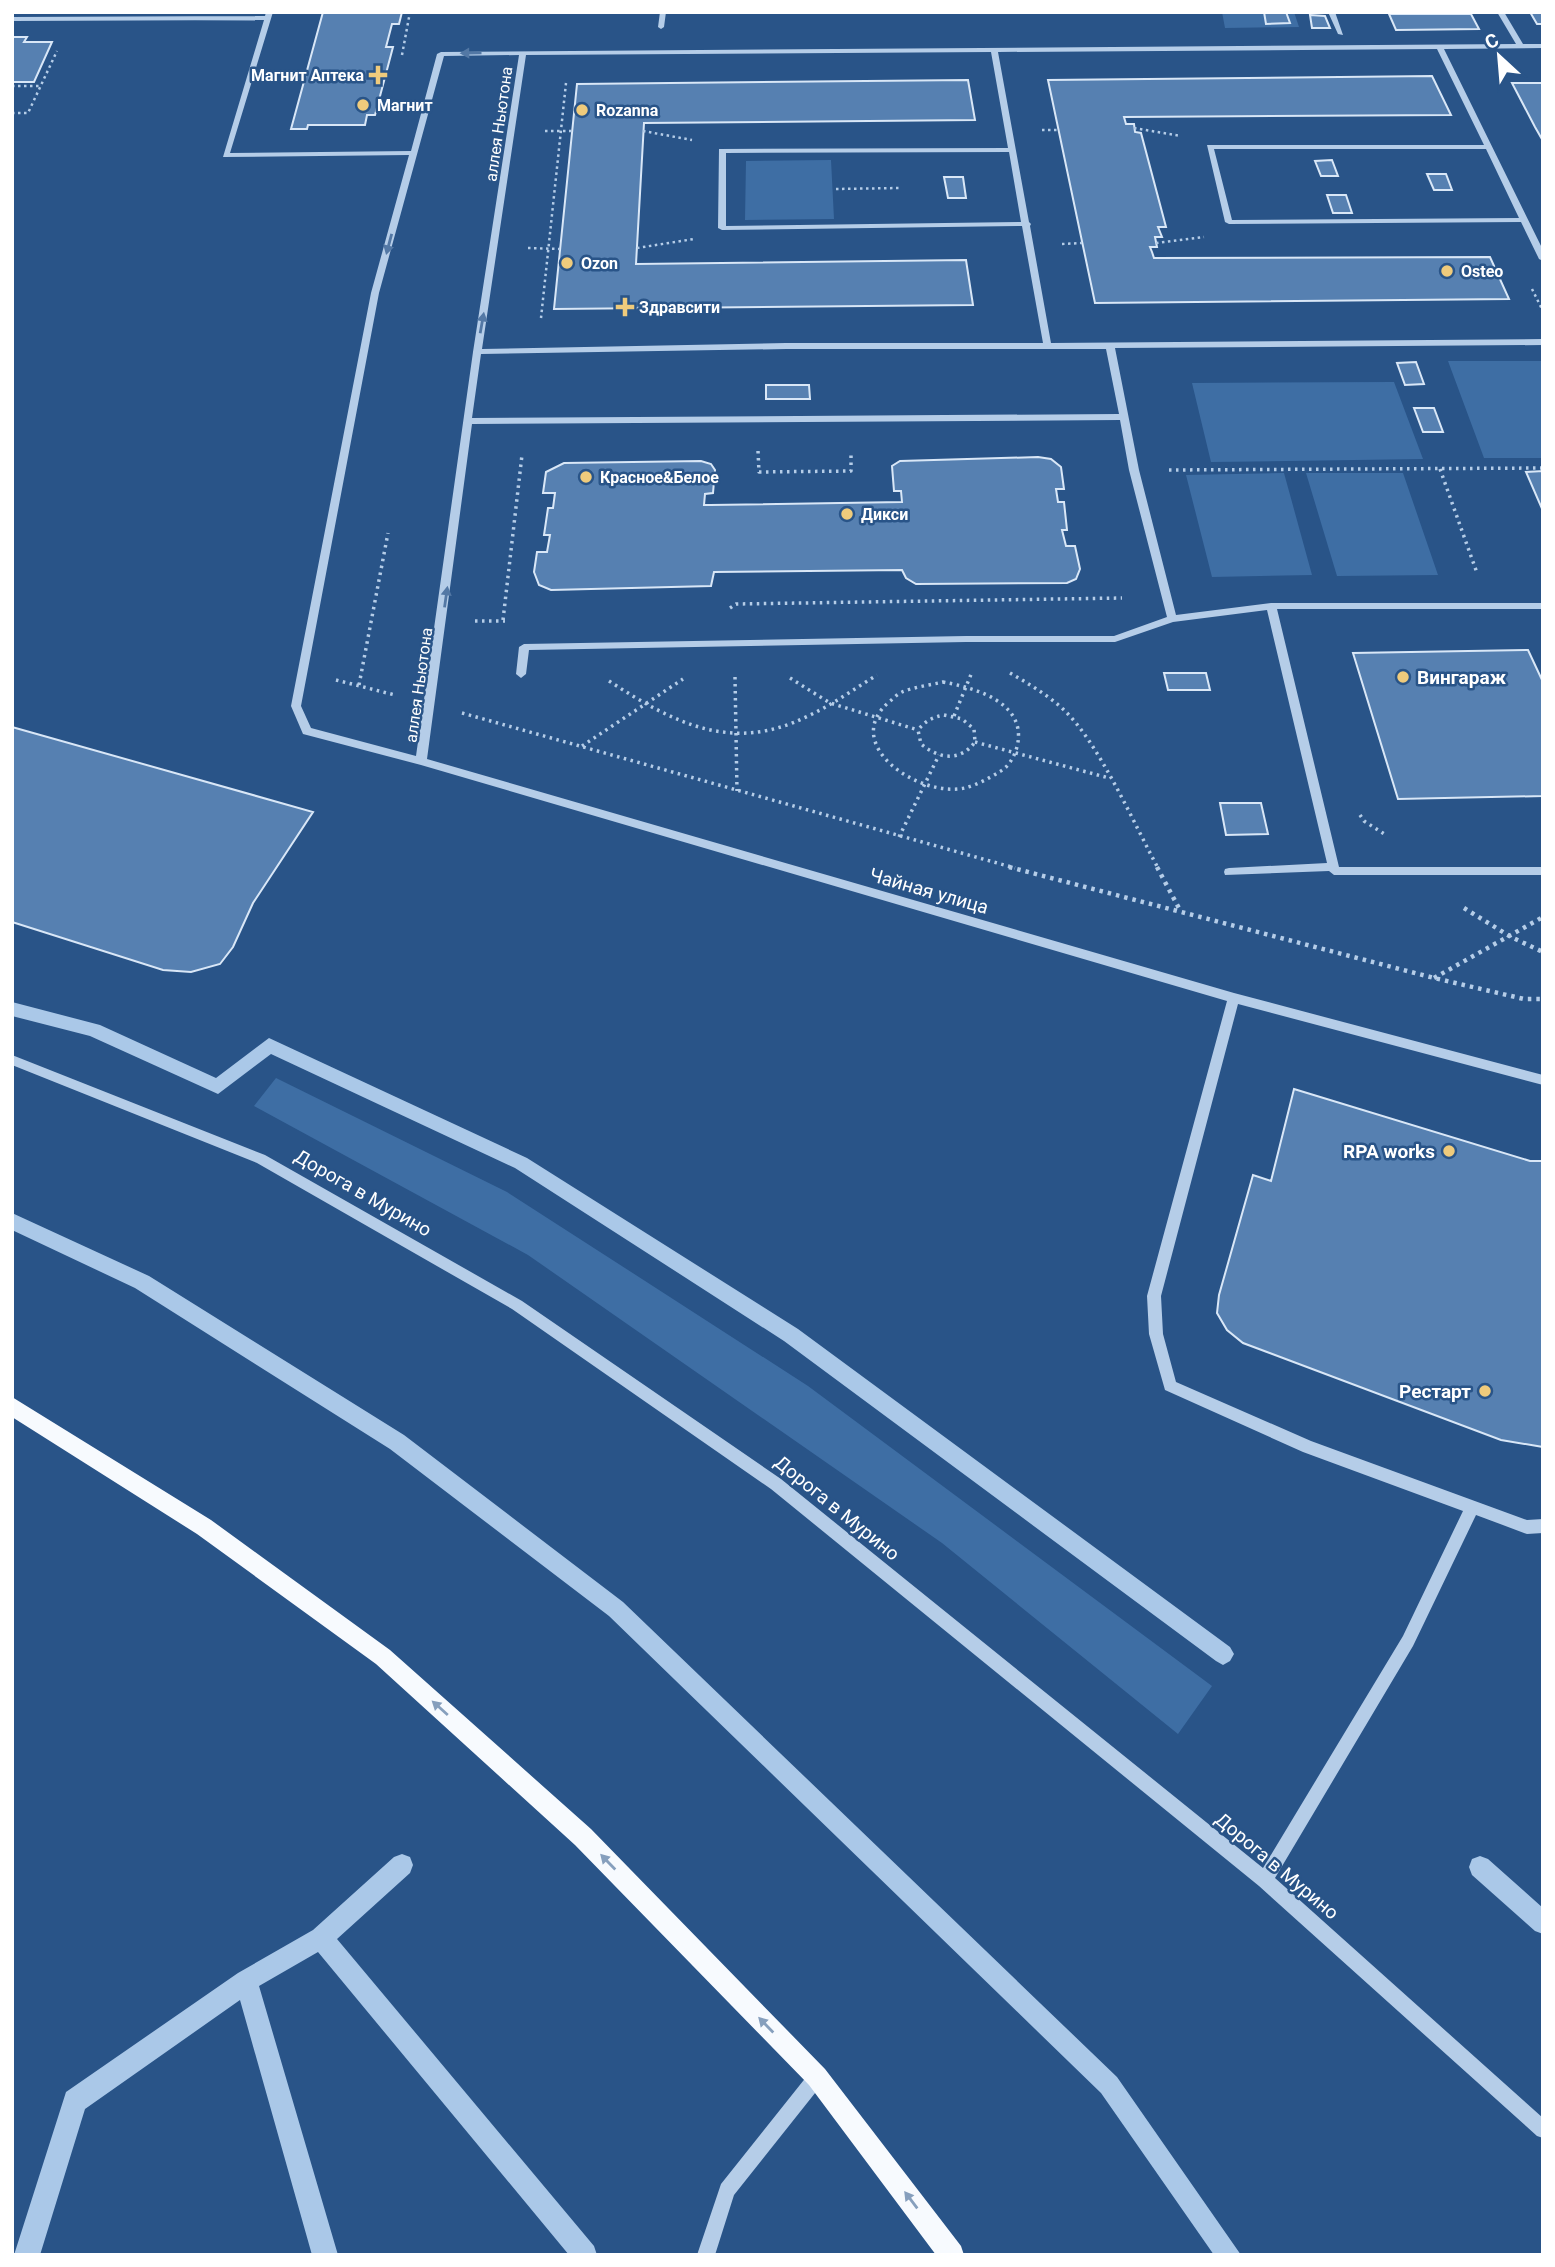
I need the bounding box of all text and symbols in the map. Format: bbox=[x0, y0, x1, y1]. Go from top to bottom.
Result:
north arrow bbox=[1464, 21, 1534, 91]
text: С bbox=[1481, 28, 1502, 54]
one-way arrow bbox=[460, 47, 482, 59]
street label: аллея Ньютона bbox=[482, 65, 516, 183]
place label: Магнит Аптека bbox=[251, 66, 364, 85]
marker: Магнит Аптека bbox=[370, 67, 386, 83]
place label: Магнит bbox=[377, 96, 433, 115]
marker: Магнит bbox=[355, 97, 371, 113]
place label: Rozanna bbox=[596, 101, 659, 120]
marker: Rozanna bbox=[574, 102, 590, 118]
one-way arrow bbox=[383, 233, 394, 255]
place label: Ozon bbox=[581, 254, 618, 273]
marker: Ozon bbox=[559, 255, 575, 271]
place label: Osteo bbox=[1461, 262, 1503, 281]
marker: Osteo bbox=[1439, 263, 1455, 279]
place label: Здравсити bbox=[639, 298, 720, 317]
marker: Здравсити bbox=[617, 299, 633, 315]
one-way arrow bbox=[477, 312, 488, 334]
place label: Красное&Белое bbox=[600, 468, 719, 487]
marker: Красное&Белое bbox=[578, 469, 594, 485]
place label: Дикси bbox=[861, 505, 908, 524]
marker: Дикси bbox=[839, 506, 855, 522]
one-way arrow bbox=[440, 586, 451, 608]
street label: аллея Ньютона bbox=[402, 626, 436, 744]
place label: Вингараж bbox=[1417, 666, 1507, 689]
marker: Вингараж bbox=[1395, 669, 1411, 685]
street label: Чайная улица bbox=[867, 863, 991, 919]
place label: RPA works bbox=[1343, 1140, 1435, 1163]
marker: RPA works bbox=[1441, 1143, 1457, 1159]
street label: Дорога в Мурино bbox=[290, 1144, 436, 1242]
place label: Рестарт bbox=[1399, 1380, 1471, 1403]
marker: Рестарт bbox=[1477, 1383, 1493, 1399]
street label: Дорога в Мурино bbox=[770, 1451, 904, 1565]
one-way arrow bbox=[432, 1701, 449, 1717]
street label: Дорога в Мурино bbox=[1211, 1808, 1343, 1924]
one-way arrow bbox=[599, 1854, 616, 1871]
one-way arrow bbox=[758, 2017, 775, 2034]
one-way arrow bbox=[904, 2191, 918, 2210]

